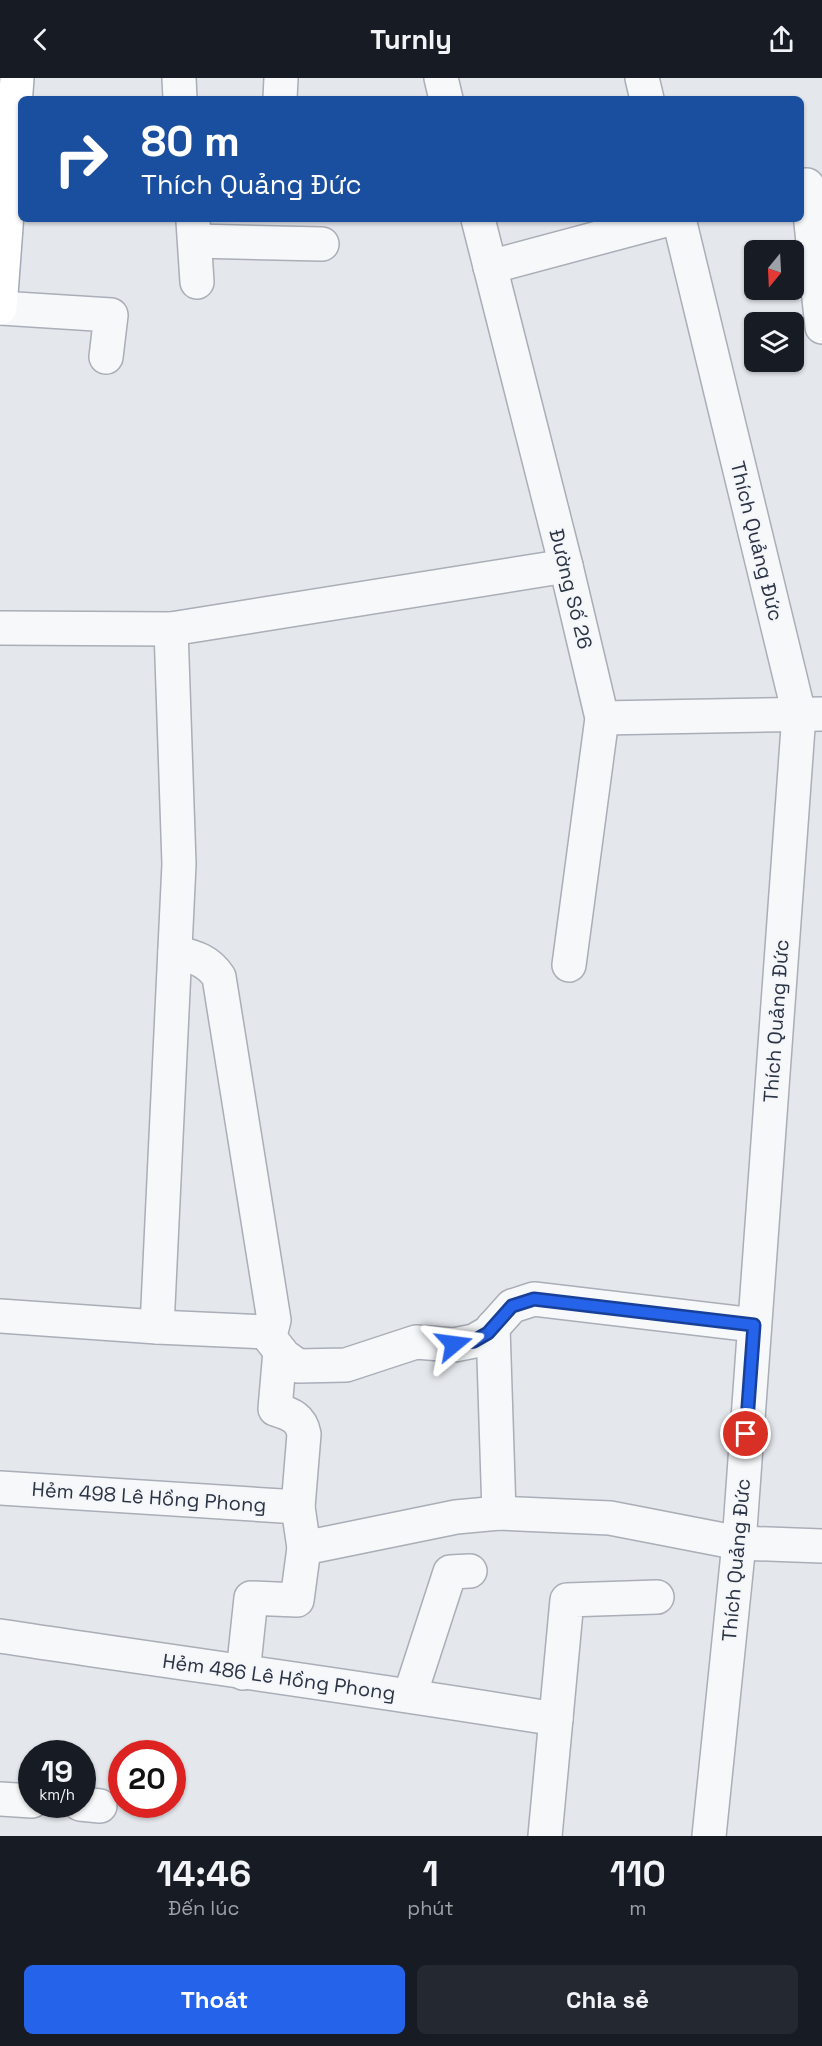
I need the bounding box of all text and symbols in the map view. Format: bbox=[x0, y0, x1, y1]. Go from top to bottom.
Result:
text: Turnly bbox=[370, 22, 452, 57]
icon: back bbox=[24, 23, 57, 56]
icon: share bbox=[765, 23, 798, 56]
text: 80 m bbox=[141, 115, 240, 168]
icon: right bbox=[42, 120, 120, 198]
text: Thích Quảng Đức bbox=[141, 167, 362, 202]
north arrow bbox=[744, 240, 804, 300]
map controls bbox=[744, 240, 804, 372]
button: layers bbox=[744, 312, 804, 372]
street label: Thích Quảng Đức bbox=[725, 459, 789, 623]
street label: Đường Số 26 bbox=[544, 526, 598, 652]
street label: Thích Quảng Đức bbox=[757, 939, 795, 1103]
position arrow bbox=[422, 1312, 486, 1376]
pin bbox=[720, 1408, 771, 1459]
icon: arrive bbox=[729, 1417, 762, 1450]
street label: Hẻm 498 Lê Hồng Phong bbox=[31, 1476, 267, 1518]
street label: Thích Quảng Đức bbox=[716, 1477, 756, 1643]
street label: Hẻm 486 Lê Hồng Phong bbox=[161, 1648, 397, 1706]
speed limit sign: 20 bbox=[108, 1740, 186, 1818]
text: 19 bbox=[41, 1752, 73, 1791]
text: km/h bbox=[39, 1785, 75, 1804]
text: 14:46 bbox=[156, 1851, 251, 1897]
text: 1 bbox=[422, 1851, 439, 1897]
text: 110 bbox=[610, 1851, 666, 1897]
text: Đến lúc bbox=[168, 1895, 239, 1921]
text: phút bbox=[407, 1895, 454, 1921]
text: m bbox=[629, 1895, 646, 1921]
button: Thoát bbox=[24, 1965, 405, 2034]
button: Chia sẻ bbox=[417, 1965, 798, 2034]

